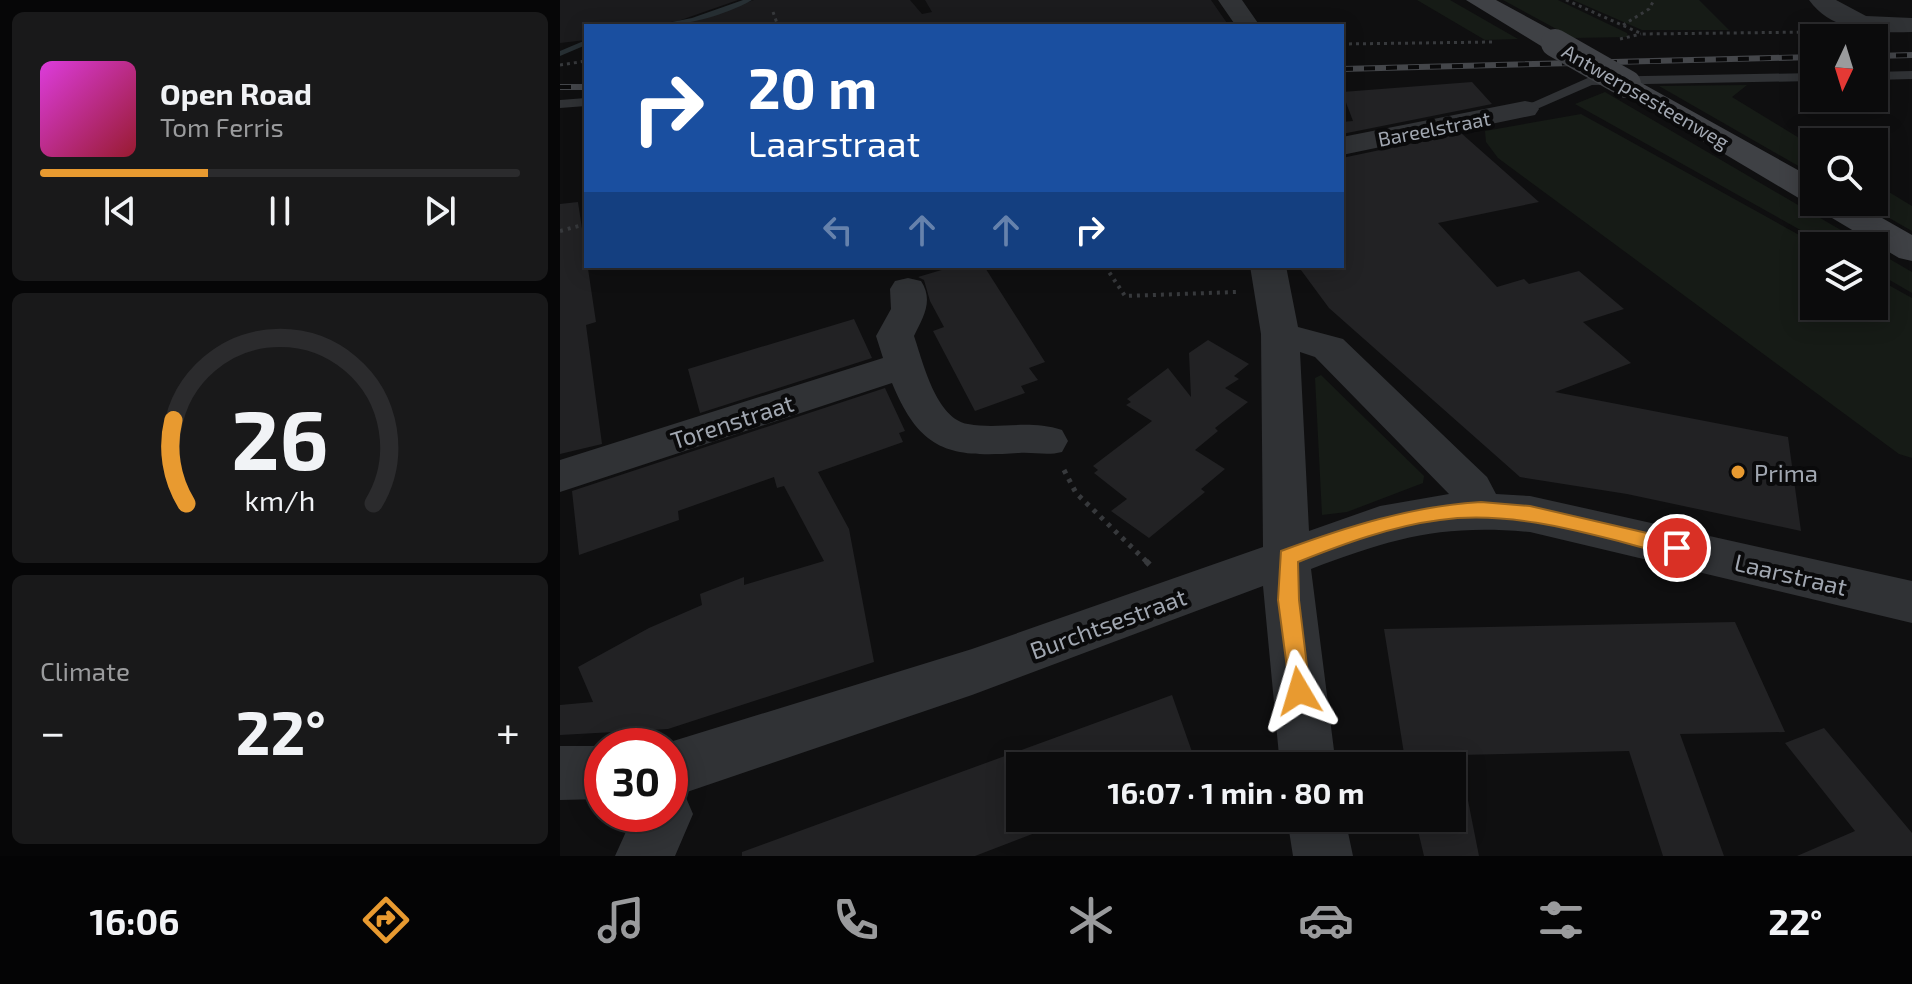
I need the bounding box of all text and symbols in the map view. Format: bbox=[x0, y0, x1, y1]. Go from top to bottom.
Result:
north arrow bbox=[1800, 24, 1888, 112]
map controls bbox=[1800, 24, 1888, 320]
street label: Antwerpsesteenweg bbox=[1558, 38, 1734, 154]
text: 20 m bbox=[748, 53, 877, 120]
icon: right bbox=[616, 56, 720, 160]
text: Open Road bbox=[160, 75, 312, 111]
street label: Bareelstraat bbox=[1376, 105, 1493, 151]
text: Tom Ferris bbox=[160, 111, 284, 142]
text: Laarstraat bbox=[748, 121, 920, 164]
button: search bbox=[1800, 128, 1888, 216]
icon: previous bbox=[98, 189, 142, 233]
icon: pause bbox=[258, 189, 302, 233]
icon: next bbox=[418, 189, 462, 233]
icon: left bbox=[816, 208, 860, 252]
icon: ahead bbox=[900, 208, 944, 252]
icon: ahead bbox=[984, 208, 1028, 252]
icon: right bbox=[1068, 208, 1112, 252]
button: layers bbox=[1800, 232, 1888, 320]
text: 26 bbox=[231, 387, 329, 487]
street label: Torenstraat bbox=[667, 388, 797, 454]
place label: Prima bbox=[1754, 458, 1818, 487]
marker: Prima bbox=[1729, 463, 1747, 481]
text: km/h bbox=[245, 482, 315, 517]
pin bbox=[1643, 514, 1711, 582]
icon: arrive bbox=[1655, 526, 1699, 570]
street label: Laarstraat bbox=[1732, 547, 1850, 601]
street label: Burchtsestraat bbox=[1026, 581, 1190, 665]
position arrow bbox=[1257, 649, 1341, 733]
text: Climate bbox=[40, 655, 130, 686]
text: 22° bbox=[236, 695, 326, 767]
text: − bbox=[40, 704, 66, 757]
text: + bbox=[496, 704, 520, 757]
speed limit sign: 30 bbox=[584, 728, 688, 832]
text: 16:07 · 1 min · 80 m bbox=[1108, 774, 1364, 810]
icon: directions bbox=[358, 892, 414, 948]
icon: music bbox=[593, 892, 649, 948]
icon: phone bbox=[828, 892, 884, 948]
icon: climate bbox=[1063, 892, 1119, 948]
icon: car bbox=[1298, 892, 1354, 948]
icon: filters bbox=[1533, 892, 1589, 948]
text: 16:06 bbox=[89, 899, 180, 942]
text: 22° bbox=[1768, 899, 1823, 942]

